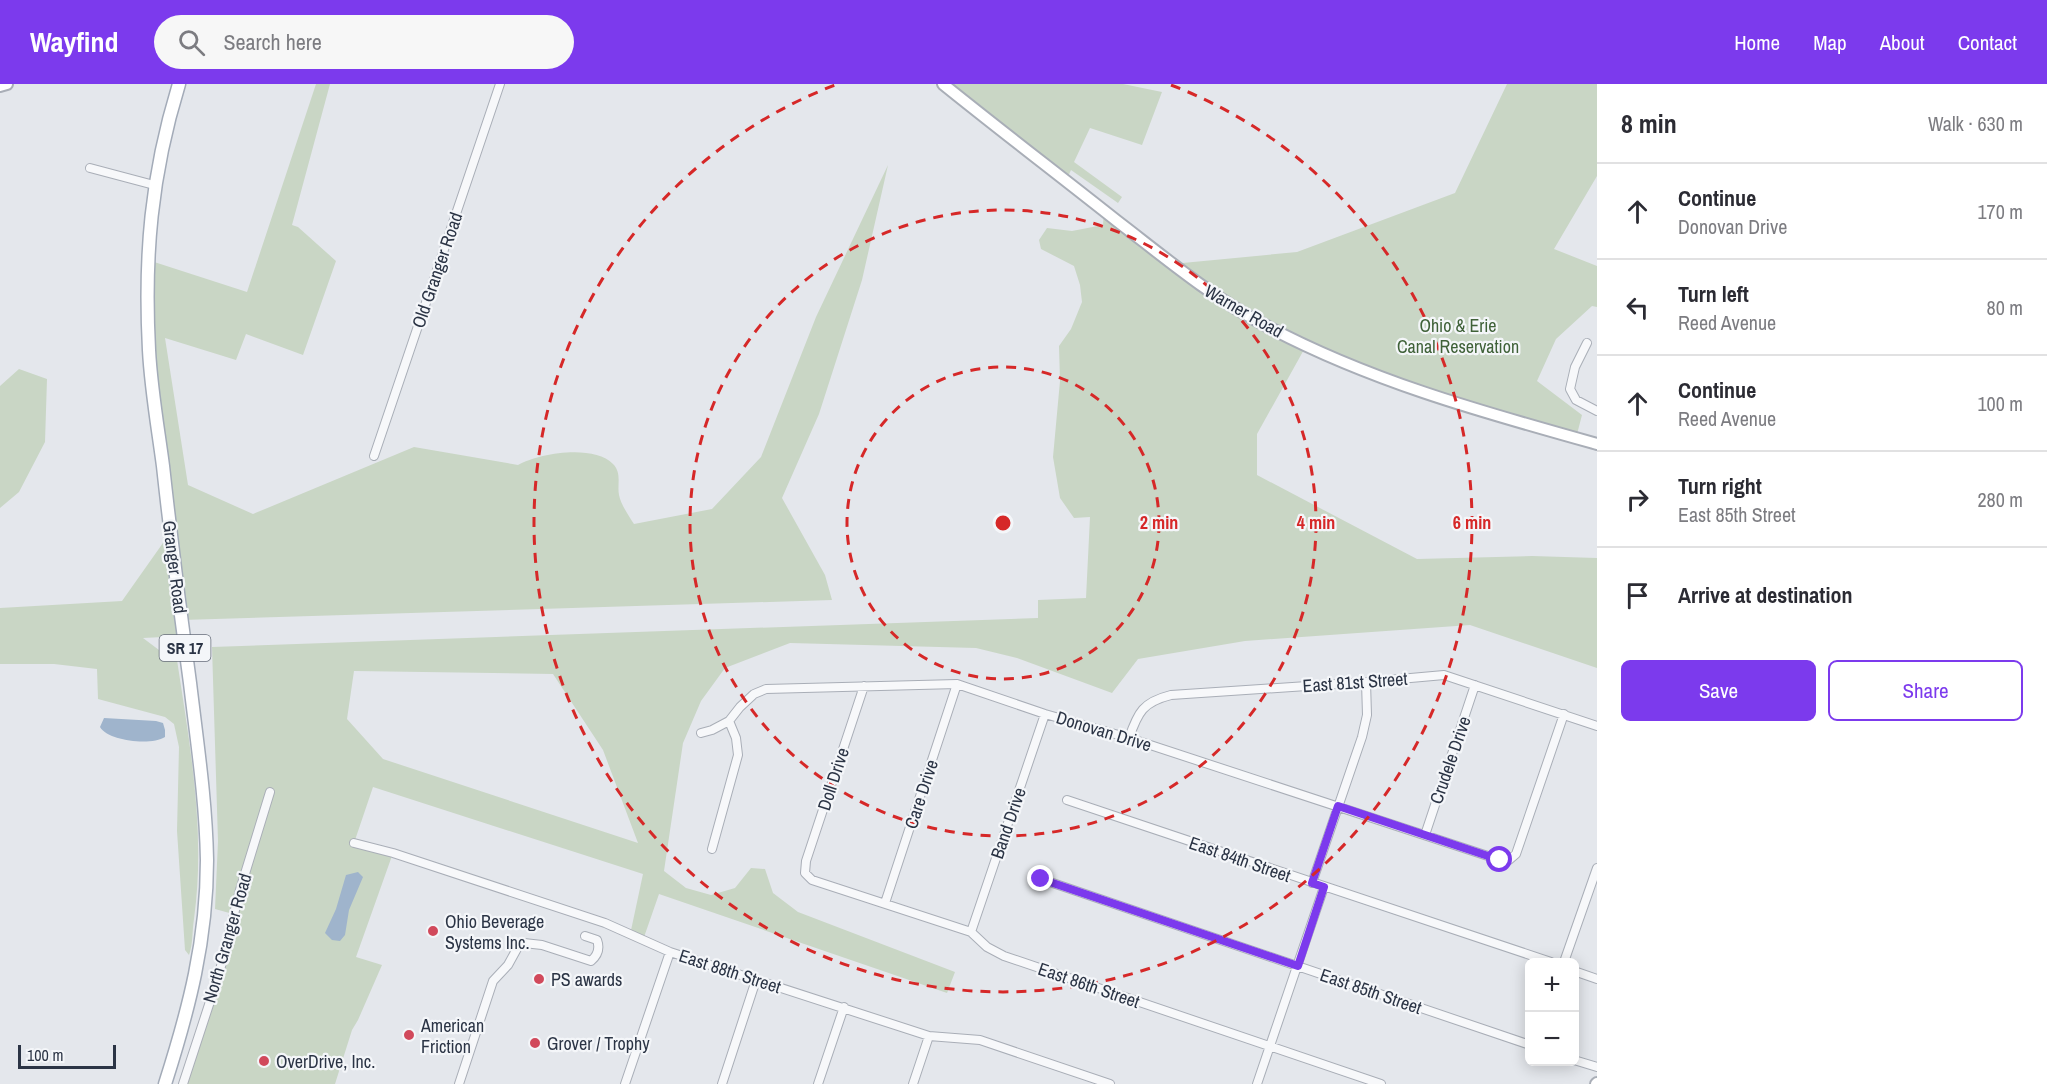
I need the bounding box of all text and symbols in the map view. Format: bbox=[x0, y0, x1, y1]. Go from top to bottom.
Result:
search box bbox=[154, 15, 574, 69]
text: Wayfind bbox=[30, 23, 118, 61]
icon: search bbox=[175, 26, 208, 59]
text: Search here bbox=[223, 27, 322, 57]
text: Home bbox=[1734, 28, 1780, 57]
text: Map bbox=[1813, 28, 1847, 57]
text: About bbox=[1880, 28, 1925, 57]
text: Contact bbox=[1958, 28, 2017, 57]
text: 8 min bbox=[1621, 106, 1677, 141]
text: Walk · 630 m bbox=[1928, 110, 2023, 137]
text: Continue bbox=[1678, 183, 1756, 213]
icon: ahead bbox=[1621, 195, 1654, 228]
text: 170 m bbox=[1977, 198, 2023, 225]
street label: Old Granger Road bbox=[406, 209, 468, 331]
text: Donovan Drive bbox=[1678, 213, 1787, 240]
street label: Warner Road bbox=[1200, 278, 1288, 344]
text: Turn left bbox=[1678, 279, 1749, 309]
icon: left bbox=[1621, 291, 1654, 324]
text: 80 m bbox=[1987, 294, 2023, 321]
text: Reed Avenue bbox=[1678, 309, 1776, 336]
park label: Ohio & Erie Canal Reservation bbox=[1397, 313, 1519, 359]
text: Continue bbox=[1678, 375, 1756, 405]
icon: ahead bbox=[1621, 387, 1654, 420]
text: 100 m bbox=[1977, 390, 2023, 417]
text: Reed Avenue bbox=[1678, 405, 1776, 432]
text: Turn right bbox=[1678, 471, 1762, 501]
icon: right bbox=[1621, 483, 1654, 516]
text: 280 m bbox=[1977, 486, 2023, 513]
text: East 85th Street bbox=[1678, 501, 1796, 528]
text: 2 min bbox=[1140, 510, 1178, 535]
text: 4 min bbox=[1297, 510, 1335, 535]
text: 6 min bbox=[1453, 510, 1491, 535]
centre of rings bbox=[993, 513, 1013, 533]
street label: Granger Road bbox=[157, 519, 193, 615]
icon: arrive bbox=[1621, 579, 1654, 612]
text: Arrive at destination bbox=[1678, 580, 1852, 610]
road number: SR 17 bbox=[160, 635, 210, 661]
button: Save bbox=[1621, 660, 1816, 721]
button: Share bbox=[1828, 660, 2023, 721]
street label: East 81st Street bbox=[1302, 666, 1408, 698]
street label: Donovan Drive bbox=[1053, 705, 1155, 757]
street label: Crudele Drive bbox=[1423, 713, 1477, 807]
street label: Doll Drive bbox=[811, 744, 855, 814]
street label: Care Drive bbox=[898, 756, 944, 832]
street label: Band Drive bbox=[984, 784, 1032, 862]
street label: East 84th Street bbox=[1186, 830, 1294, 888]
route start bbox=[1486, 846, 1512, 872]
route end bbox=[1027, 865, 1053, 891]
street label: North Granger Road bbox=[197, 870, 257, 1006]
place label: Ohio Beverage Systems Inc. bbox=[445, 909, 544, 955]
marker: Ohio Beverage Systems Inc. bbox=[426, 924, 440, 938]
street label: East 88th Street bbox=[676, 943, 784, 999]
street label: East 86th Street bbox=[1035, 956, 1143, 1014]
map controls bbox=[1525, 958, 1579, 1066]
button: + bbox=[1525, 958, 1579, 1012]
street label: East 85th Street bbox=[1317, 962, 1425, 1020]
place label: PS awards bbox=[551, 967, 622, 992]
marker: PS awards bbox=[532, 972, 546, 986]
button: − bbox=[1525, 1012, 1579, 1066]
place label: American Friction bbox=[420, 1013, 484, 1059]
marker: American Friction bbox=[402, 1028, 416, 1042]
place label: Grover / Trophy bbox=[547, 1031, 650, 1056]
marker: Grover / Trophy bbox=[528, 1036, 542, 1050]
scale bar bbox=[18, 1042, 116, 1070]
text: 100 m bbox=[27, 1044, 63, 1066]
place label: OverDrive, Inc. bbox=[276, 1049, 375, 1074]
marker: OverDrive, Inc. bbox=[257, 1054, 271, 1068]

